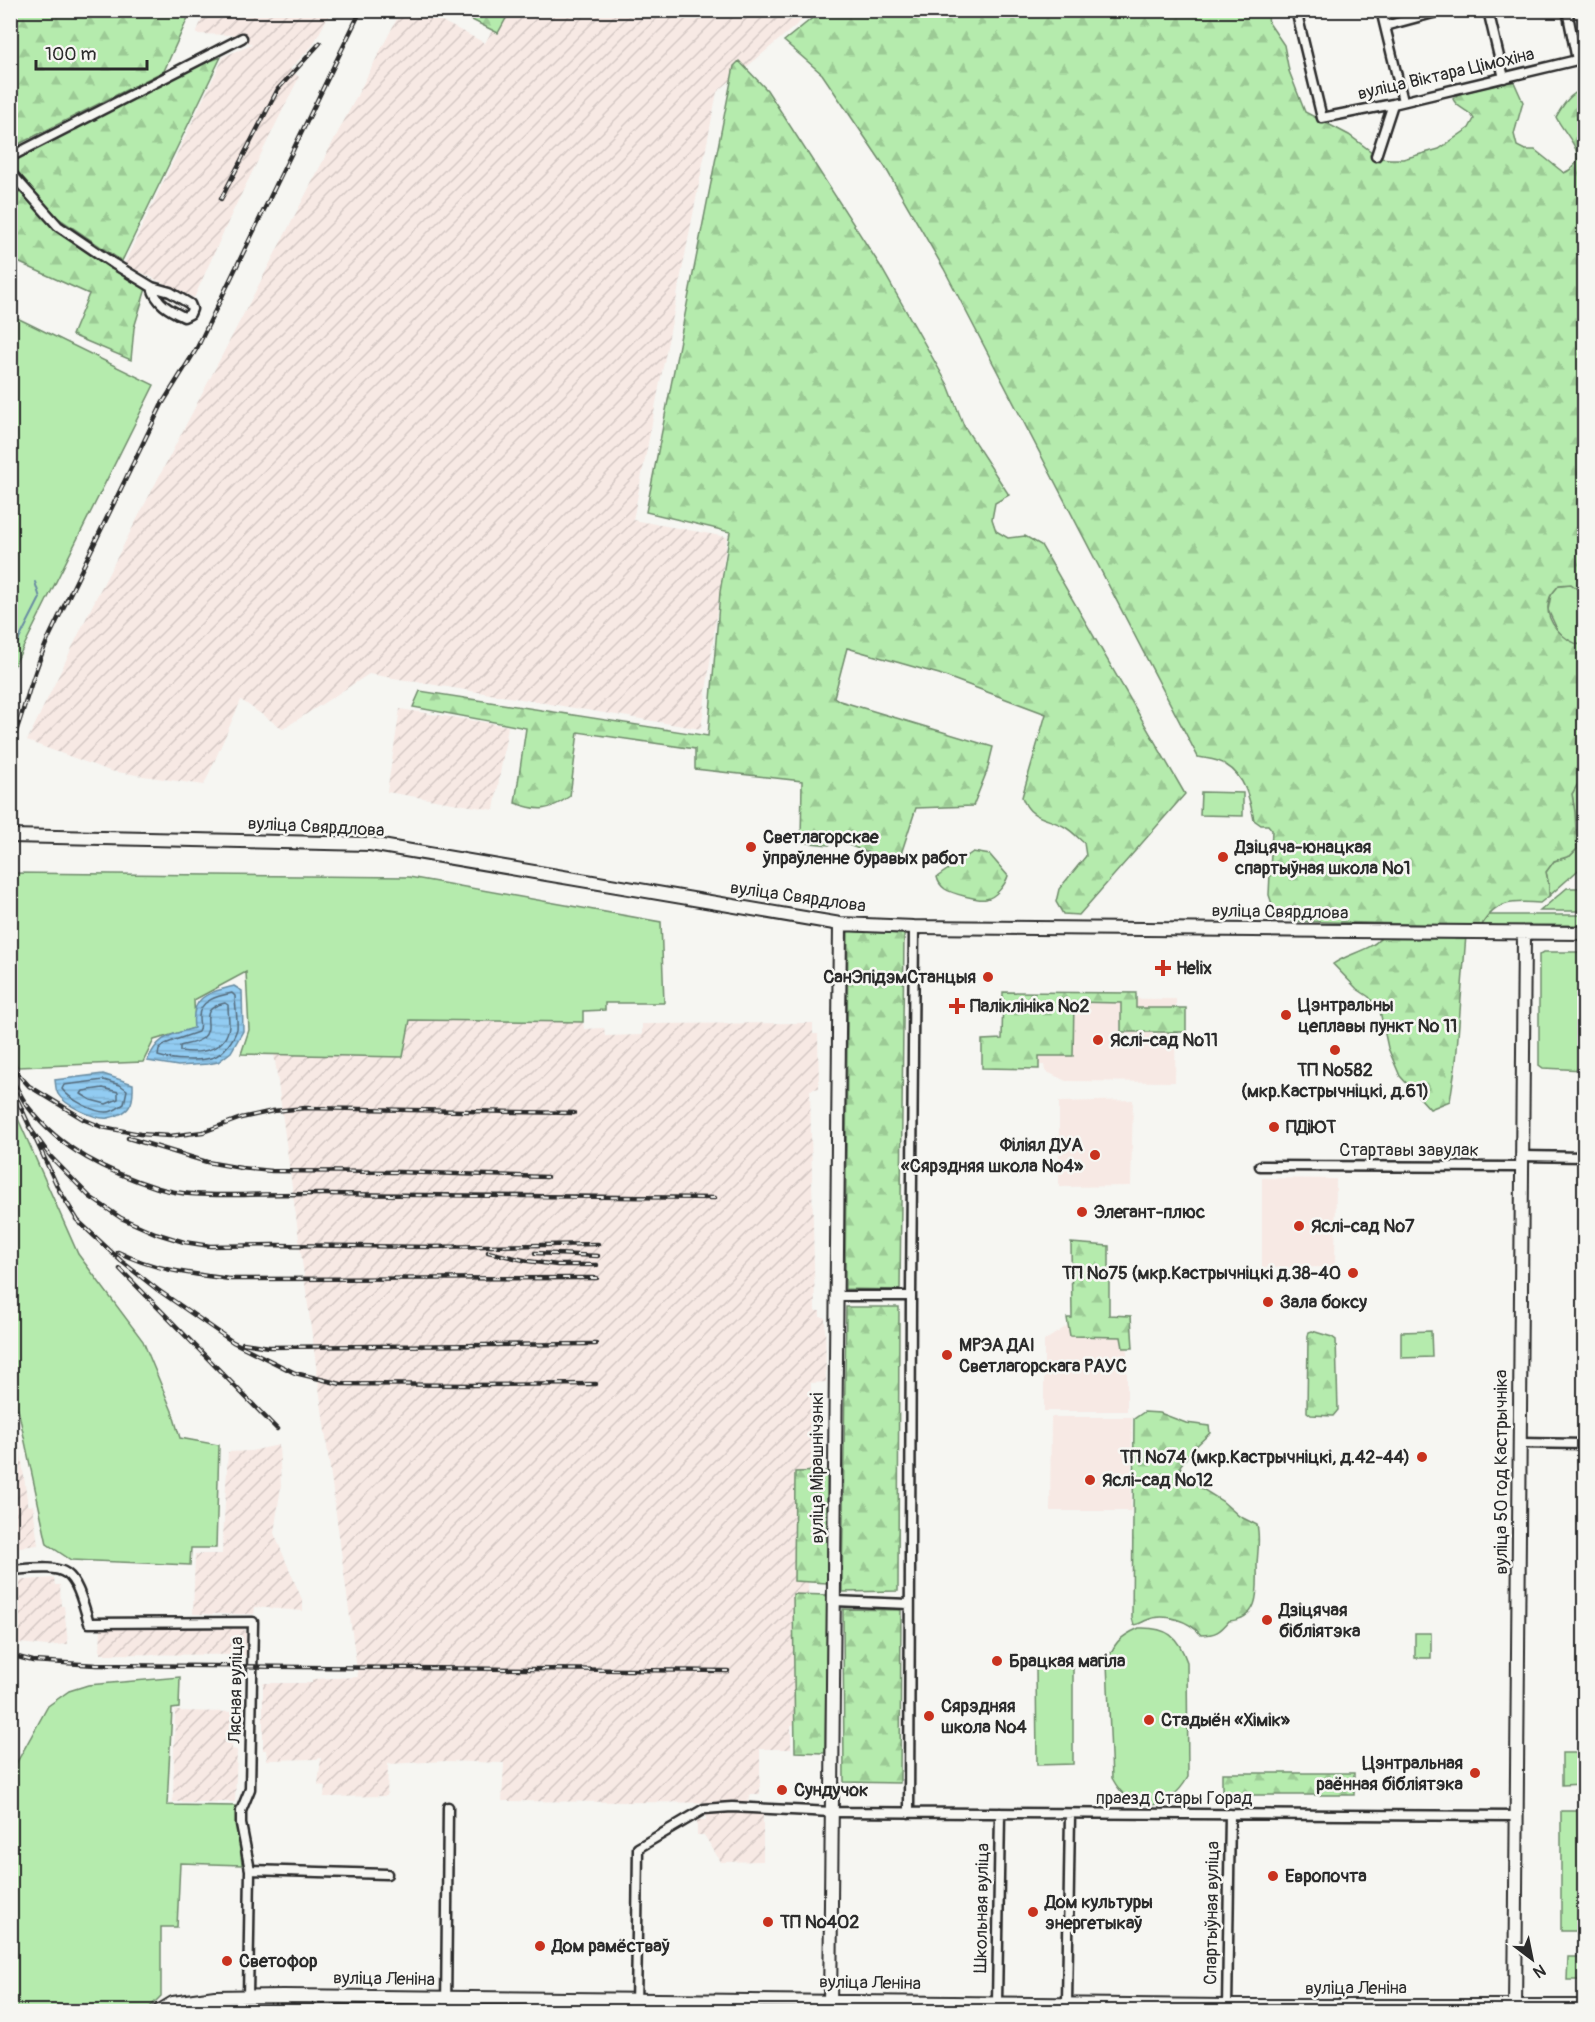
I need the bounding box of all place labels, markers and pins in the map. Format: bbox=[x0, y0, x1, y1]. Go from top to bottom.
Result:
place label: Светлагорскае ўпраўленне буравых работ bbox=[762, 826, 968, 870]
place label: Дзіцяча-юнацкая спартыўная школа №1 bbox=[1234, 836, 1411, 880]
marker: Светлагорскае ўпраўленне буравых работ bbox=[744, 840, 758, 854]
marker: Дзіцяча-юнацкая спартыўная школа №1 bbox=[1216, 850, 1230, 864]
place label: Helix bbox=[1176, 957, 1212, 980]
marker: Helix bbox=[1154, 959, 1172, 977]
place label: СанЭпідэмСтанцыя bbox=[823, 966, 976, 989]
marker: СанЭпідэмСтанцыя bbox=[981, 970, 995, 984]
place label: Цэнтральны цеплавы пункт № 11 bbox=[1298, 994, 1457, 1038]
place label: Паліклініка №2 bbox=[970, 995, 1089, 1018]
marker: Паліклініка №2 bbox=[948, 997, 966, 1015]
marker: Цэнтральны цеплавы пункт № 11 bbox=[1279, 1008, 1293, 1022]
place label: Яслі-сад №11 bbox=[1110, 1029, 1218, 1052]
marker: Яслі-сад №11 bbox=[1091, 1033, 1105, 1047]
marker: ТП №582 (мкр.Кастрычніцкі, д.61) bbox=[1328, 1043, 1342, 1057]
place label: ТП №582 (мкр.Кастрычніцкі, д.61) bbox=[1241, 1059, 1429, 1103]
place label: ПДіЮТ bbox=[1286, 1116, 1336, 1139]
marker: ПДіЮТ bbox=[1267, 1120, 1281, 1134]
place label: Філіял ДУА «Сярэдняя школа №4» bbox=[901, 1134, 1084, 1178]
marker: Філіял ДУА «Сярэдняя школа №4» bbox=[1088, 1148, 1102, 1162]
place label: Элегант-плюс bbox=[1094, 1201, 1205, 1224]
marker: Элегант-плюс bbox=[1075, 1205, 1089, 1219]
place label: Яслі-сад №7 bbox=[1311, 1215, 1415, 1238]
marker: Яслі-сад №7 bbox=[1292, 1219, 1306, 1233]
place label: ТП №75 (мкр.Кастрычніцкі д.38-40 bbox=[1061, 1262, 1341, 1285]
marker: ТП №75 (мкр.Кастрычніцкі д.38-40 bbox=[1346, 1266, 1360, 1280]
place label: Зала боксу bbox=[1280, 1291, 1367, 1314]
marker: Зала боксу bbox=[1261, 1295, 1275, 1309]
place label: МРЭА ДАІ Светлагорскага РАУС bbox=[959, 1334, 1127, 1378]
marker: МРЭА ДАІ Светлагорскага РАУС bbox=[940, 1348, 954, 1362]
place label: ТП №74 (мкр.Кастрычніцкі, д.42-44) bbox=[1119, 1446, 1410, 1469]
marker: ТП №74 (мкр.Кастрычніцкі, д.42-44) bbox=[1415, 1450, 1429, 1464]
place label: Яслі-сад №12 bbox=[1102, 1469, 1213, 1492]
marker: Яслі-сад №12 bbox=[1083, 1473, 1097, 1487]
place label: Дзіцячая бібліятэка bbox=[1278, 1599, 1361, 1643]
marker: Дзіцячая бібліятэка bbox=[1260, 1613, 1274, 1627]
place label: Брацкая магіла bbox=[1009, 1650, 1126, 1673]
marker: Брацкая магіла bbox=[990, 1654, 1004, 1668]
place label: Сярэдняя школа №4 bbox=[941, 1695, 1027, 1739]
marker: Сярэдняя школа №4 bbox=[922, 1709, 936, 1723]
place label: Стадыён «Хімік» bbox=[1161, 1709, 1291, 1732]
marker: Стадыён «Хімік» bbox=[1142, 1713, 1156, 1727]
place label: Цэнтральная раённая бібліятэка bbox=[1316, 1752, 1464, 1796]
marker: Цэнтральная раённая бібліятэка bbox=[1468, 1766, 1482, 1780]
place label: Сундучок bbox=[794, 1779, 868, 1802]
marker: Сундучок bbox=[775, 1783, 789, 1797]
place label: Европочта bbox=[1285, 1865, 1367, 1888]
marker: Европочта bbox=[1266, 1869, 1280, 1883]
place label: Дом культуры энергетыкаў bbox=[1044, 1891, 1153, 1935]
marker: Дом культуры энергетыкаў bbox=[1026, 1905, 1040, 1919]
place label: ТП №402 bbox=[779, 1911, 859, 1934]
marker: ТП №402 bbox=[761, 1915, 775, 1929]
place label: Дом рамёстваў bbox=[551, 1935, 670, 1958]
marker: Дом рамёстваў bbox=[533, 1939, 547, 1953]
place label: Светофор bbox=[239, 1950, 318, 1973]
marker: Светофор bbox=[220, 1954, 234, 1968]

